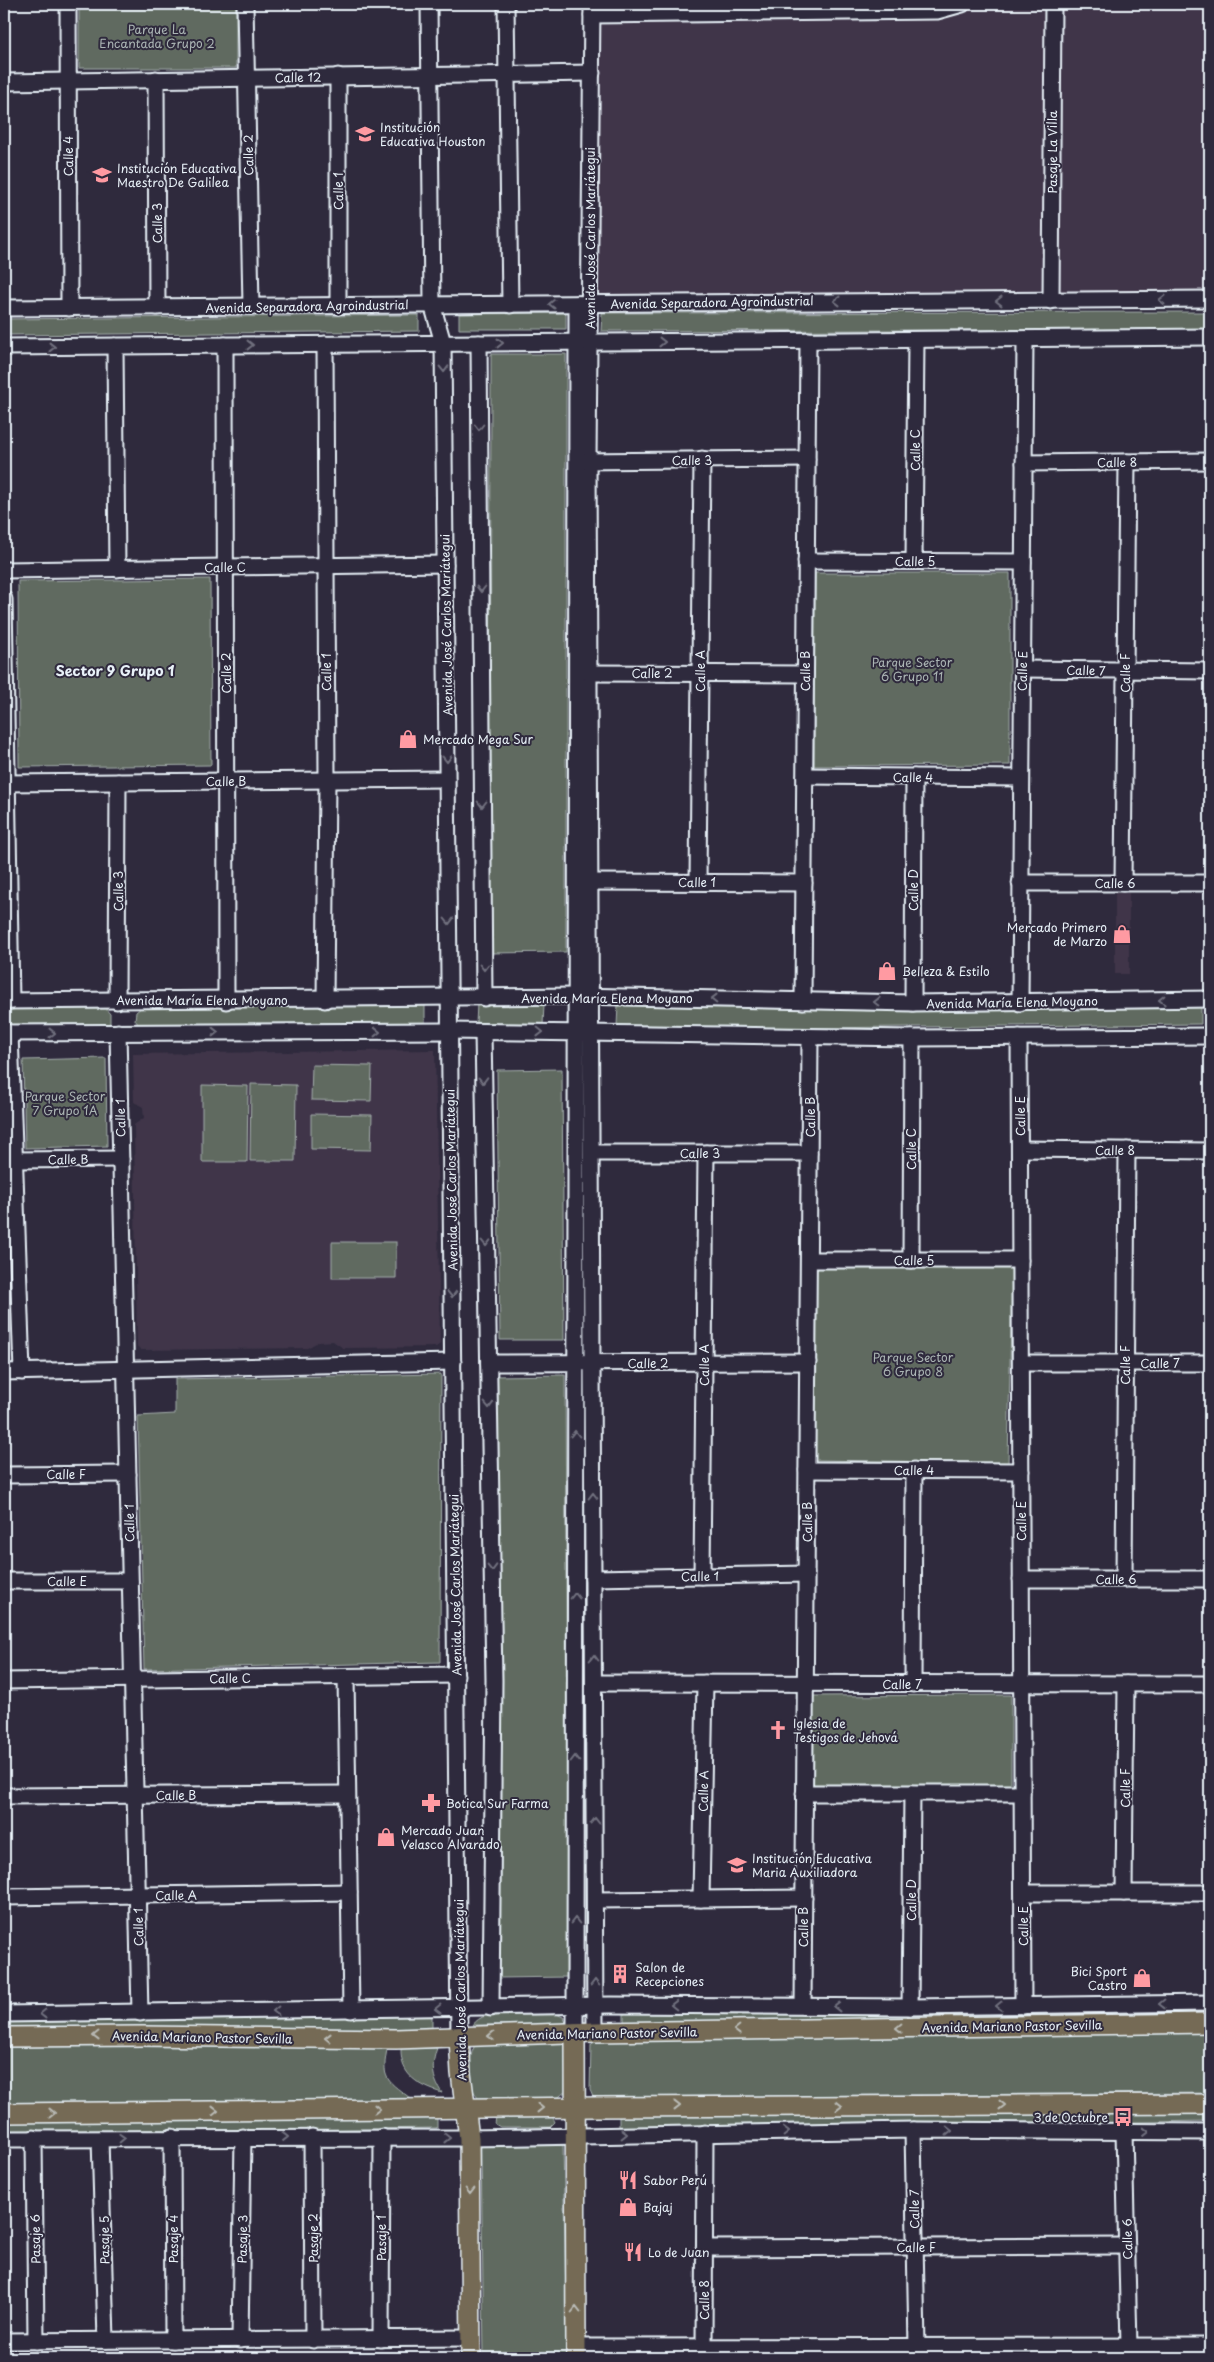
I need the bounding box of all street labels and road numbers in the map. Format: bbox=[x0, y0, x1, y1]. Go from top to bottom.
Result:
street label: Calle 12 bbox=[274, 68, 322, 86]
street label: Pasaje La Villa bbox=[1043, 110, 1061, 194]
street label: Calle 2 bbox=[239, 134, 257, 176]
street label: Calle 4 bbox=[59, 136, 77, 176]
street label: Avenida José Carlos Mariátegui bbox=[581, 147, 599, 329]
street label: Calle 1 bbox=[329, 172, 347, 210]
street label: Calle 3 bbox=[148, 203, 166, 243]
street label: Avenida Separadora Agroindustrial bbox=[610, 291, 814, 313]
street label: Avenida Separadora Agroindustrial bbox=[205, 295, 409, 317]
street label: Calle C bbox=[906, 429, 924, 471]
street label: Calle 3 bbox=[672, 451, 712, 469]
street label: Calle 8 bbox=[1097, 453, 1137, 471]
street label: Avenida José Carlos Mariátegui bbox=[435, 534, 457, 716]
street label: Calle 5 bbox=[895, 552, 935, 570]
street label: Calle C bbox=[204, 558, 246, 576]
street label: Calle A bbox=[691, 650, 709, 692]
street label: Calle B bbox=[796, 651, 814, 691]
street label: Calle E bbox=[1013, 651, 1031, 691]
street label: Calle 2 bbox=[217, 652, 235, 694]
street label: Calle 1 bbox=[317, 653, 335, 691]
street label: Calle F bbox=[1116, 653, 1134, 693]
street label: Calle 7 bbox=[1066, 661, 1106, 679]
street label: Calle 2 bbox=[631, 664, 673, 682]
street label: Calle 4 bbox=[893, 768, 933, 786]
street label: Calle B bbox=[206, 772, 246, 790]
street label: Calle D bbox=[904, 869, 922, 911]
street label: Calle 3 bbox=[109, 871, 127, 911]
street label: Calle 1 bbox=[678, 873, 716, 891]
street label: Calle 6 bbox=[1094, 874, 1136, 892]
street label: Avenida María Elena Moyano bbox=[521, 989, 693, 1007]
street label: Avenida María Elena Moyano bbox=[116, 991, 288, 1009]
street label: Avenida María Elena Moyano bbox=[926, 991, 1098, 1012]
street label: Avenida José Carlos Mariátegui bbox=[440, 1089, 462, 1271]
street label: Calle E bbox=[1011, 1096, 1029, 1136]
street label: Calle B bbox=[801, 1097, 819, 1137]
street label: Calle 1 bbox=[111, 1099, 129, 1137]
street label: Calle C bbox=[902, 1128, 920, 1170]
street label: Calle 8 bbox=[1095, 1141, 1135, 1159]
street label: Calle 3 bbox=[680, 1144, 720, 1162]
street label: Calle B bbox=[48, 1150, 88, 1168]
street label: Calle 5 bbox=[894, 1251, 934, 1269]
street label: Calle A bbox=[695, 1344, 713, 1386]
street label: Calle F bbox=[1116, 1345, 1134, 1385]
street label: Calle 2 bbox=[627, 1354, 669, 1372]
street label: Calle 7 bbox=[1140, 1354, 1180, 1372]
street label: Calle 4 bbox=[894, 1461, 934, 1479]
street label: Calle F bbox=[46, 1465, 86, 1483]
street label: Avenida José Carlos Mariátegui bbox=[444, 1494, 466, 1676]
street label: Calle E bbox=[1012, 1501, 1030, 1541]
street label: Calle B bbox=[798, 1502, 816, 1542]
street label: Calle 1 bbox=[120, 1504, 138, 1542]
street label: Calle 1 bbox=[681, 1567, 719, 1585]
street label: Calle 6 bbox=[1095, 1570, 1137, 1588]
street label: Calle E bbox=[47, 1572, 87, 1590]
street label: Calle C bbox=[209, 1669, 251, 1687]
street label: Calle 7 bbox=[882, 1675, 922, 1693]
street label: Calle F bbox=[1116, 1768, 1134, 1808]
street label: Calle A bbox=[694, 1770, 712, 1812]
street label: Calle B bbox=[156, 1786, 196, 1804]
street label: Calle D bbox=[902, 1879, 920, 1921]
street label: Calle A bbox=[155, 1886, 197, 1904]
street label: Avenida José Carlos Mariátegui bbox=[449, 1899, 471, 2081]
street label: Calle E bbox=[1014, 1906, 1032, 1946]
street label: Calle B bbox=[794, 1907, 812, 1947]
street label: Calle 1 bbox=[129, 1908, 147, 1946]
street label: Avenida Mariano Pastor Sevilla bbox=[922, 2015, 1103, 2037]
street label: Avenida Mariano Pastor Sevilla bbox=[517, 2022, 698, 2044]
street label: Avenida Mariano Pastor Sevilla bbox=[112, 2026, 293, 2048]
street label: Calle 7 bbox=[905, 2189, 923, 2229]
street label: Pasaje 2 bbox=[304, 2213, 322, 2263]
street label: Pasaje 6 bbox=[26, 2214, 44, 2264]
street label: Pasaje 3 bbox=[233, 2214, 251, 2264]
street label: Pasaje 5 bbox=[95, 2215, 113, 2265]
street label: Pasaje 4 bbox=[164, 2215, 182, 2263]
street label: Pasaje 1 bbox=[372, 2215, 390, 2261]
street label: Calle 6 bbox=[1118, 2218, 1136, 2260]
street label: Calle F bbox=[896, 2238, 936, 2256]
street label: Calle 8 bbox=[695, 2280, 713, 2320]

